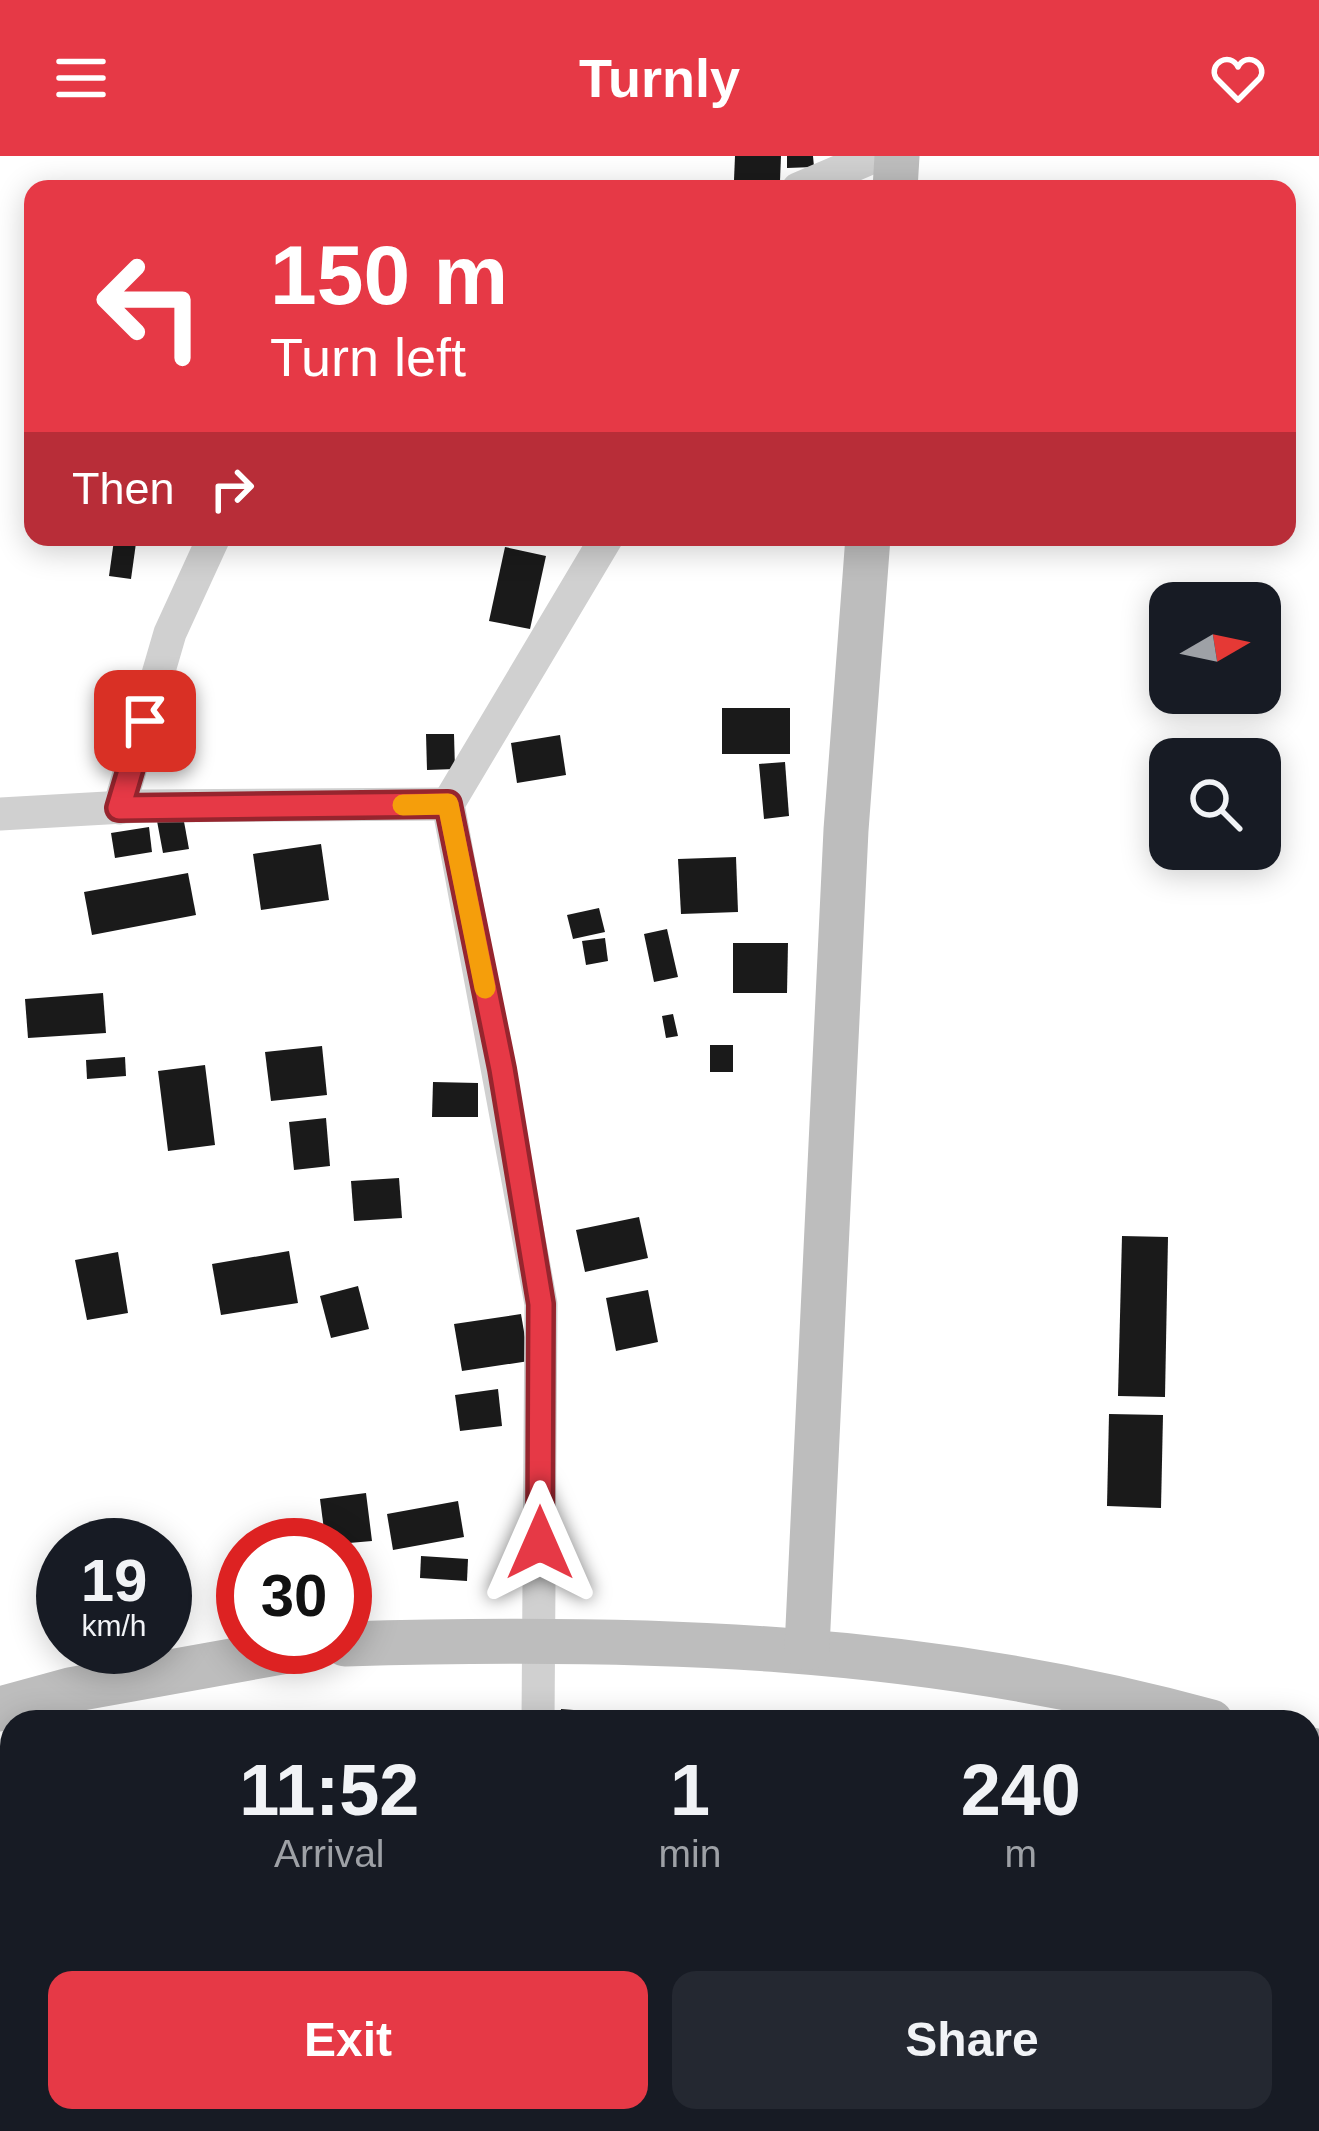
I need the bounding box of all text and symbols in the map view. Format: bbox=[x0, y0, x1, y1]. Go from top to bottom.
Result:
icon: menu bbox=[48, 45, 114, 111]
icon: heart bbox=[1205, 45, 1271, 111]
text: Turnly bbox=[579, 48, 740, 108]
icon: left bbox=[72, 228, 228, 384]
text: 150 m bbox=[270, 228, 508, 322]
text: Turn left bbox=[270, 327, 466, 387]
icon: right bbox=[199, 456, 265, 522]
text: Then bbox=[72, 463, 175, 514]
north arrow bbox=[1149, 582, 1281, 714]
map controls bbox=[1149, 582, 1281, 870]
pin bbox=[94, 670, 196, 772]
icon: arrive bbox=[112, 688, 178, 754]
button: search bbox=[1149, 738, 1281, 870]
position arrow bbox=[477, 1480, 603, 1606]
speed limit sign: 30 bbox=[216, 1518, 372, 1674]
text: 19 bbox=[81, 1547, 147, 1614]
text: km/h bbox=[81, 1609, 147, 1642]
text: 11:52 bbox=[239, 1750, 419, 1830]
text: 1 bbox=[670, 1750, 710, 1830]
text: 240 bbox=[961, 1750, 1081, 1830]
text: Arrival bbox=[274, 1832, 385, 1875]
text: min bbox=[659, 1832, 721, 1875]
text: m bbox=[1004, 1832, 1037, 1875]
button: Exit bbox=[48, 1971, 648, 2109]
button: Share bbox=[672, 1971, 1272, 2109]

